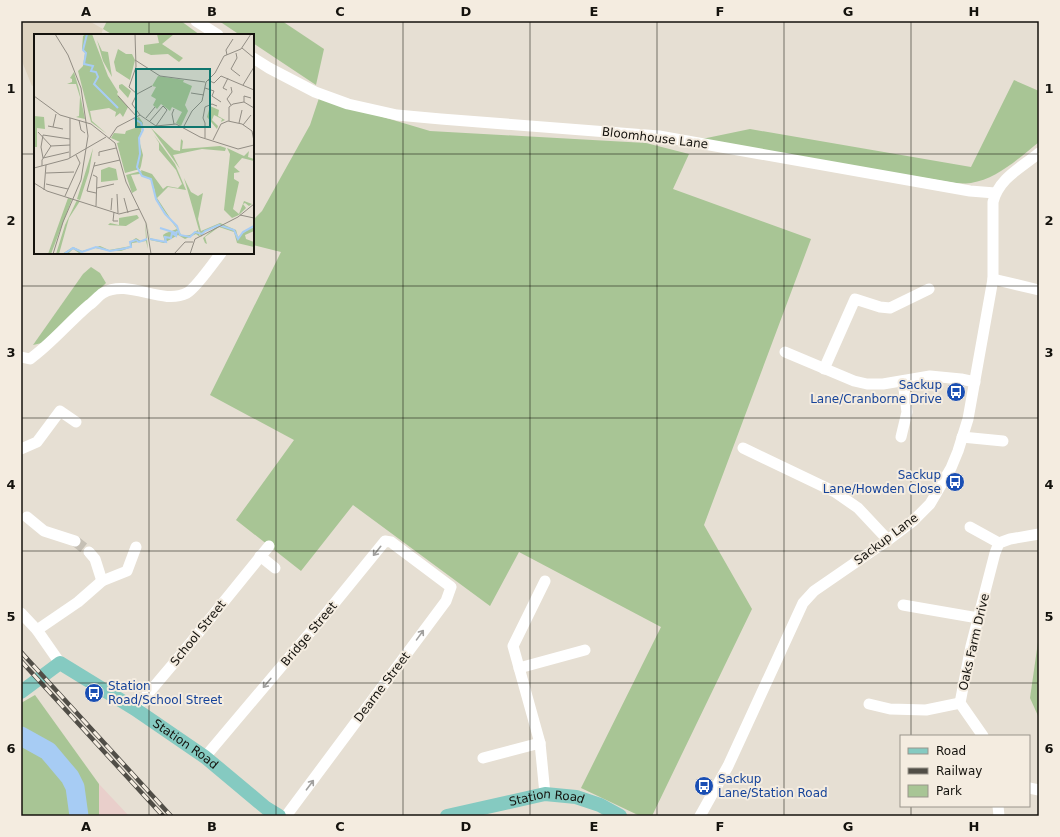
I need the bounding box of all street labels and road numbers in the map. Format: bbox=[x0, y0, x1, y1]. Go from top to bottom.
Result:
street label: Bloomhouse Lane bbox=[601, 125, 709, 151]
street label: Sackup Lane bbox=[851, 510, 921, 568]
street label: Oaks Farm Drive bbox=[956, 592, 992, 692]
street label: School Street bbox=[167, 597, 229, 669]
street label: Bridge Street bbox=[278, 599, 340, 669]
street label: Dearne Street bbox=[351, 649, 413, 725]
street label: Station Road bbox=[150, 716, 221, 772]
street label: Station Road bbox=[508, 787, 587, 809]

